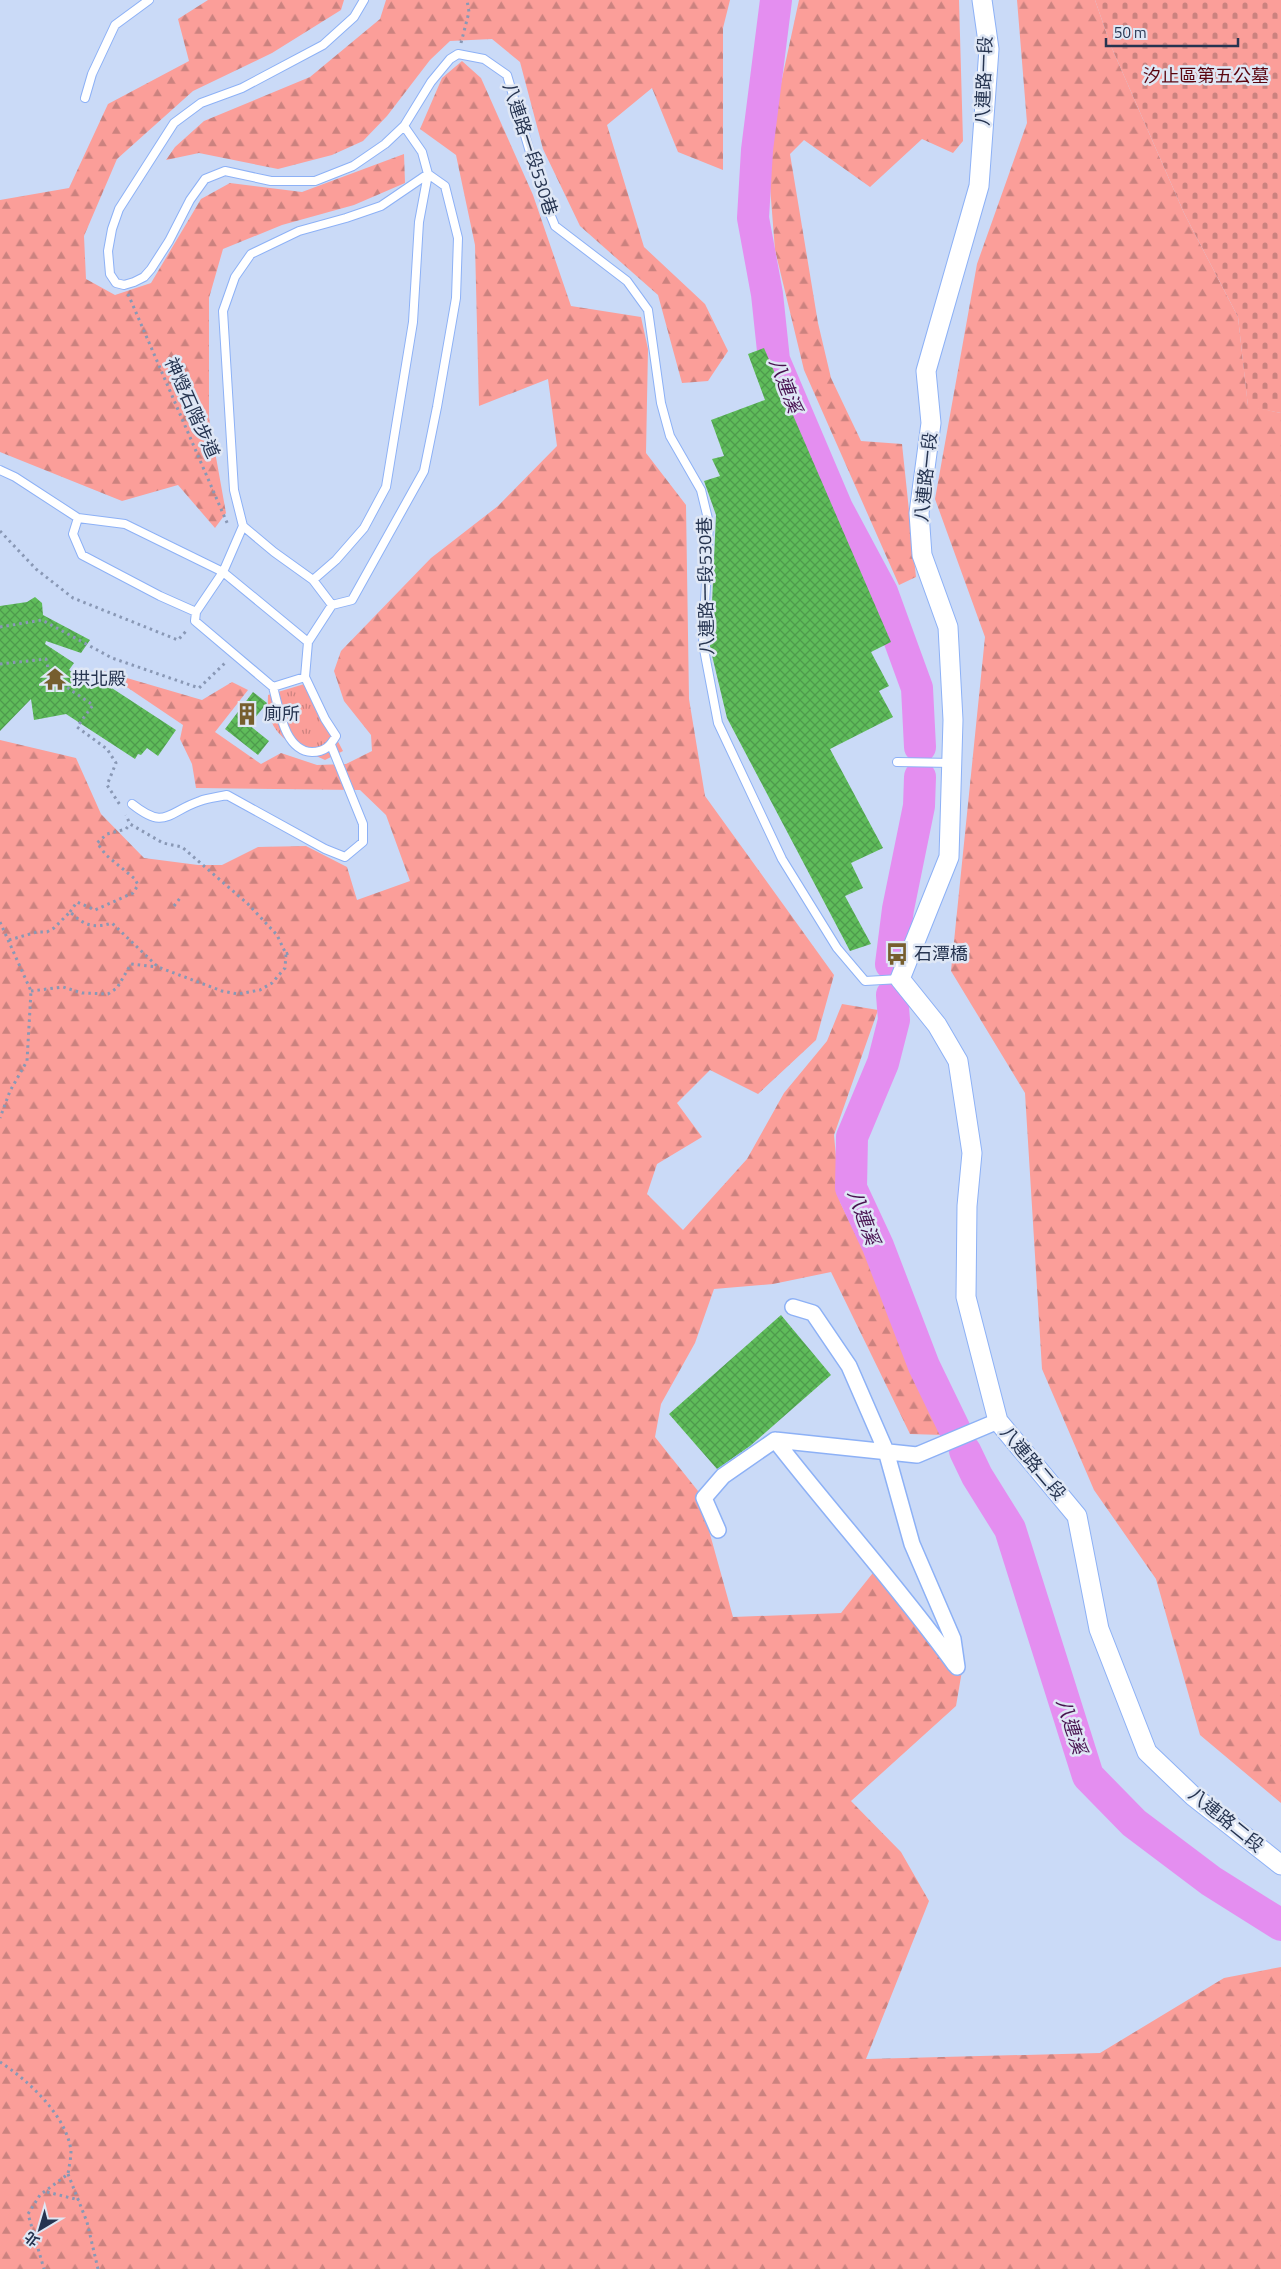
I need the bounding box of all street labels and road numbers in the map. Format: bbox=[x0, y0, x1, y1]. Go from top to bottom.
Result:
street label: 八連路一段 bbox=[968, 36, 999, 126]
street label: 八連路一段530巷 bbox=[496, 79, 565, 219]
street label: 神燈石階步道 bbox=[158, 353, 227, 463]
street label: 八連路一段 bbox=[907, 431, 944, 523]
street label: 八連路一段530巷 bbox=[691, 517, 720, 655]
street label: 八連路二段 bbox=[994, 1420, 1073, 1506]
street label: 八連路二段 bbox=[1183, 1781, 1270, 1858]

